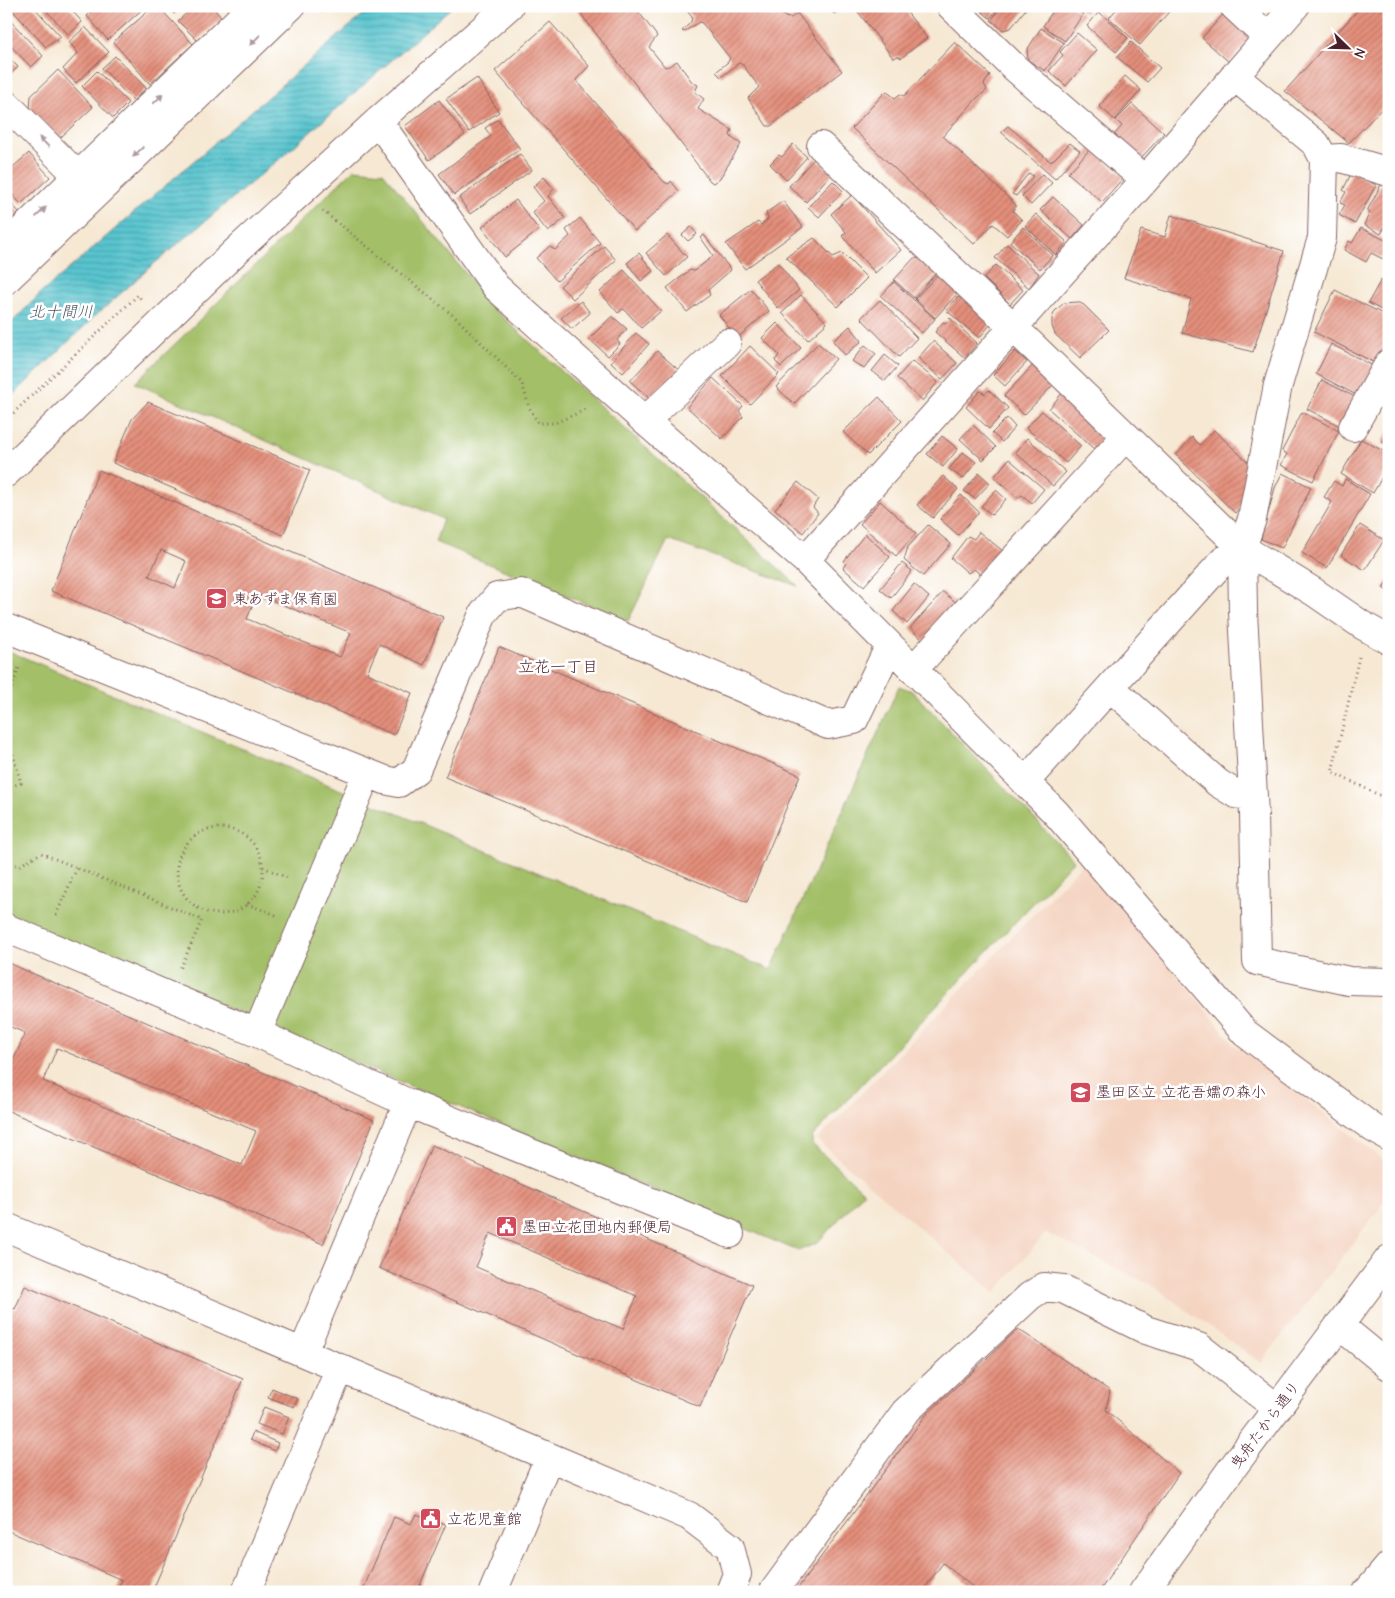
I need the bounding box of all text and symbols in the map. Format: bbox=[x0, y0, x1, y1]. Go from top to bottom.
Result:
north arrow bbox=[1322, 22, 1372, 72]
one-way arrow bbox=[250, 33, 262, 45]
text: N bbox=[1350, 45, 1369, 60]
one-way arrow bbox=[151, 93, 163, 105]
one-way arrow bbox=[38, 136, 50, 148]
one-way arrow bbox=[133, 146, 145, 158]
one-way arrow bbox=[35, 206, 47, 218]
water label: 北十間川 bbox=[29, 303, 93, 321]
school or university icon: 東あずま保育園 bbox=[205, 587, 229, 611]
place label: 東あずま保育園 bbox=[233, 590, 338, 608]
district label: 立花一丁目 bbox=[518, 658, 598, 676]
school or university icon: 墨田区立 立花吾嬬の森小 bbox=[1068, 1080, 1092, 1104]
place label: 墨田区立 立花吾嬬の森小 bbox=[1096, 1083, 1266, 1101]
public building icon: 墨田立花団地内郵便局 bbox=[494, 1215, 518, 1239]
place label: 墨田立花団地内郵便局 bbox=[522, 1218, 672, 1236]
street label: 曳舟たから通り bbox=[1226, 1378, 1304, 1472]
public building icon: 立花児童館 bbox=[419, 1507, 443, 1531]
place label: 立花児童館 bbox=[447, 1510, 522, 1528]

